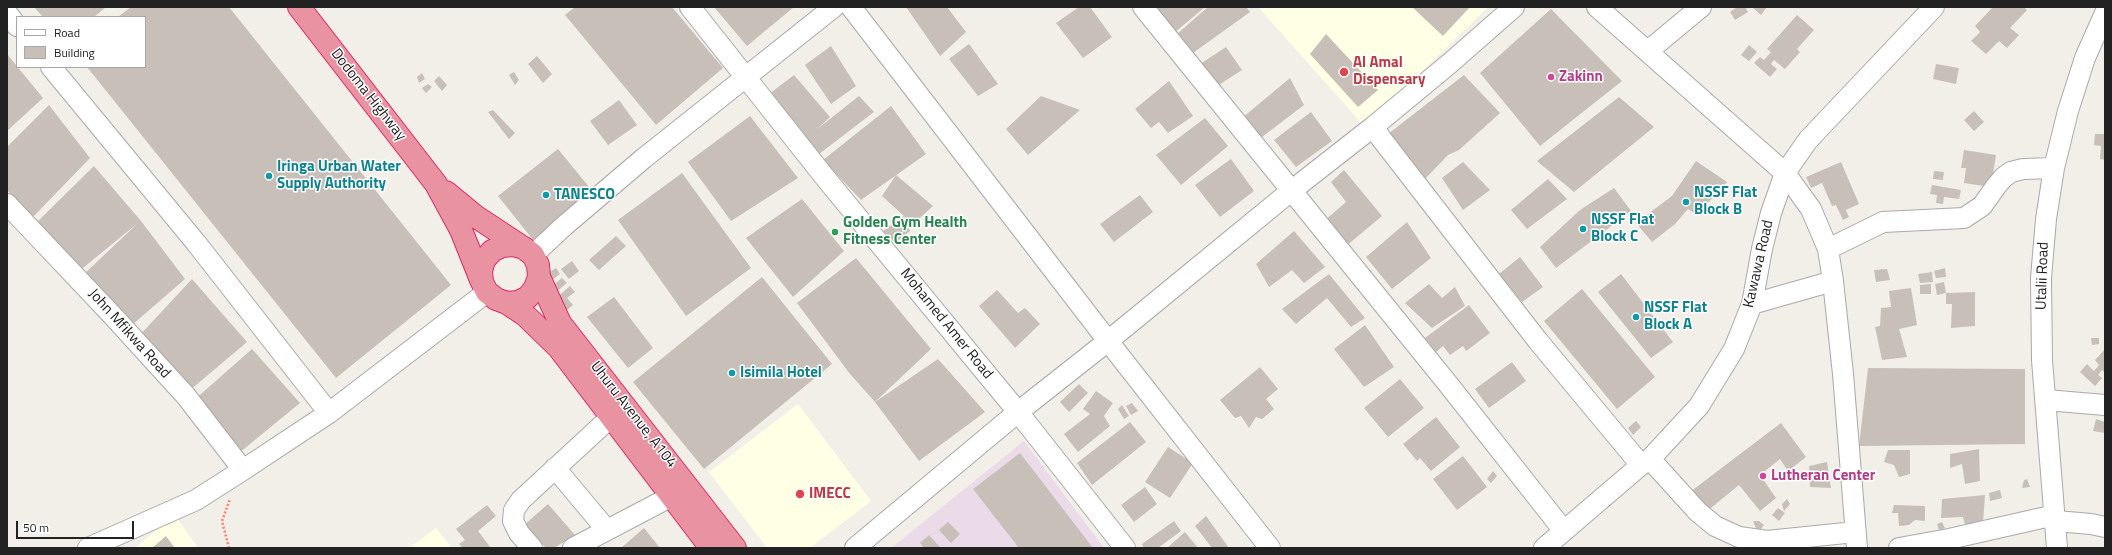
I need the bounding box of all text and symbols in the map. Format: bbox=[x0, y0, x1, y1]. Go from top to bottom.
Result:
legend bbox=[16, 16, 146, 68]
text: Road bbox=[54, 23, 80, 42]
text: Building bbox=[54, 43, 95, 62]
street label: Dodoma Highway bbox=[326, 45, 410, 145]
place label: Al Amal Dispensary bbox=[1353, 54, 1425, 89]
marker: Al Amal Dispensary bbox=[1338, 66, 1350, 78]
place label: Zakinn bbox=[1559, 68, 1603, 86]
marker: Zakinn bbox=[1546, 72, 1556, 82]
place label: Iringa Urban Water Supply Authority bbox=[277, 158, 401, 193]
marker: Iringa Urban Water Supply Authority bbox=[264, 171, 274, 181]
place label: NSSF Flat Block B bbox=[1694, 184, 1757, 219]
place label: TANESCO bbox=[554, 186, 615, 204]
marker: TANESCO bbox=[541, 190, 551, 200]
marker: NSSF Flat Block B bbox=[1681, 197, 1691, 207]
place label: NSSF Flat Block C bbox=[1591, 211, 1654, 246]
place label: Golden Gym Health Fitness Center bbox=[843, 214, 967, 249]
street label: Kawawa Road bbox=[1740, 218, 1778, 310]
marker: NSSF Flat Block C bbox=[1578, 224, 1588, 234]
marker: Golden Gym Health Fitness Center bbox=[830, 227, 840, 237]
street label: Utalii Road bbox=[2033, 242, 2053, 310]
street label: Mohamed Amer Road bbox=[896, 265, 996, 383]
street label: John Mfikwa Road bbox=[84, 286, 174, 382]
place label: NSSF Flat Block A bbox=[1644, 299, 1707, 334]
marker: NSSF Flat Block A bbox=[1631, 312, 1641, 322]
street label: Uhuru Avenue, A104 bbox=[586, 358, 680, 472]
place label: Isimila Hotel bbox=[740, 364, 822, 382]
marker: Isimila Hotel bbox=[727, 368, 737, 378]
place label: Lutheran Center bbox=[1771, 467, 1875, 485]
marker: Lutheran Center bbox=[1758, 471, 1768, 481]
place label: IMECC bbox=[809, 485, 851, 503]
marker: IMECC bbox=[794, 488, 806, 500]
scale bar bbox=[18, 513, 136, 539]
text: 50 m bbox=[23, 518, 49, 537]

